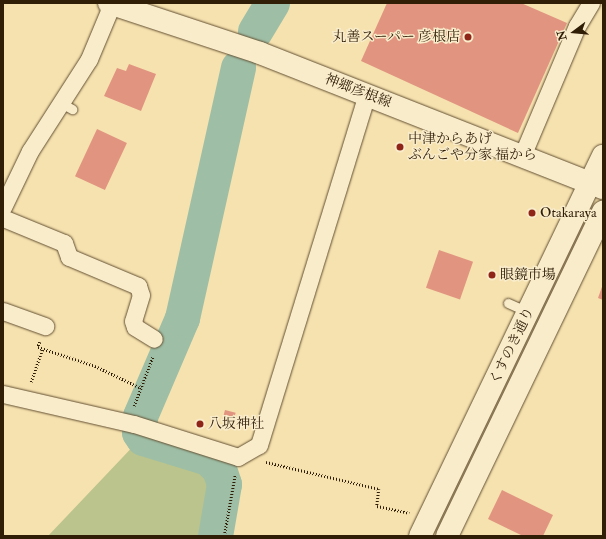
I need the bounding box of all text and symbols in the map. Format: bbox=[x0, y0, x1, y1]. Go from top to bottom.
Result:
north arrow bbox=[554, 12, 594, 52]
place label: 丸善スーパー 彦根店 bbox=[332, 29, 460, 45]
text: N bbox=[554, 29, 570, 42]
marker: 丸善スーパー 彦根店 bbox=[463, 32, 473, 42]
street label: 神郷彦根線 bbox=[322, 71, 394, 111]
place label: 中津からあげ ぶんごや分家 福から bbox=[408, 131, 537, 164]
marker: 中津からあげ ぶんごや分家 福から bbox=[395, 142, 405, 152]
place label: Otakaraya bbox=[540, 205, 597, 221]
marker: Otakaraya bbox=[527, 208, 537, 218]
place label: 眼鏡市場 bbox=[500, 267, 556, 283]
marker: 眼鏡市場 bbox=[487, 270, 497, 280]
street label: くすのき通り bbox=[486, 305, 538, 387]
place label: 八坂神社 bbox=[208, 416, 264, 432]
marker: 八坂神社 bbox=[195, 419, 205, 429]

